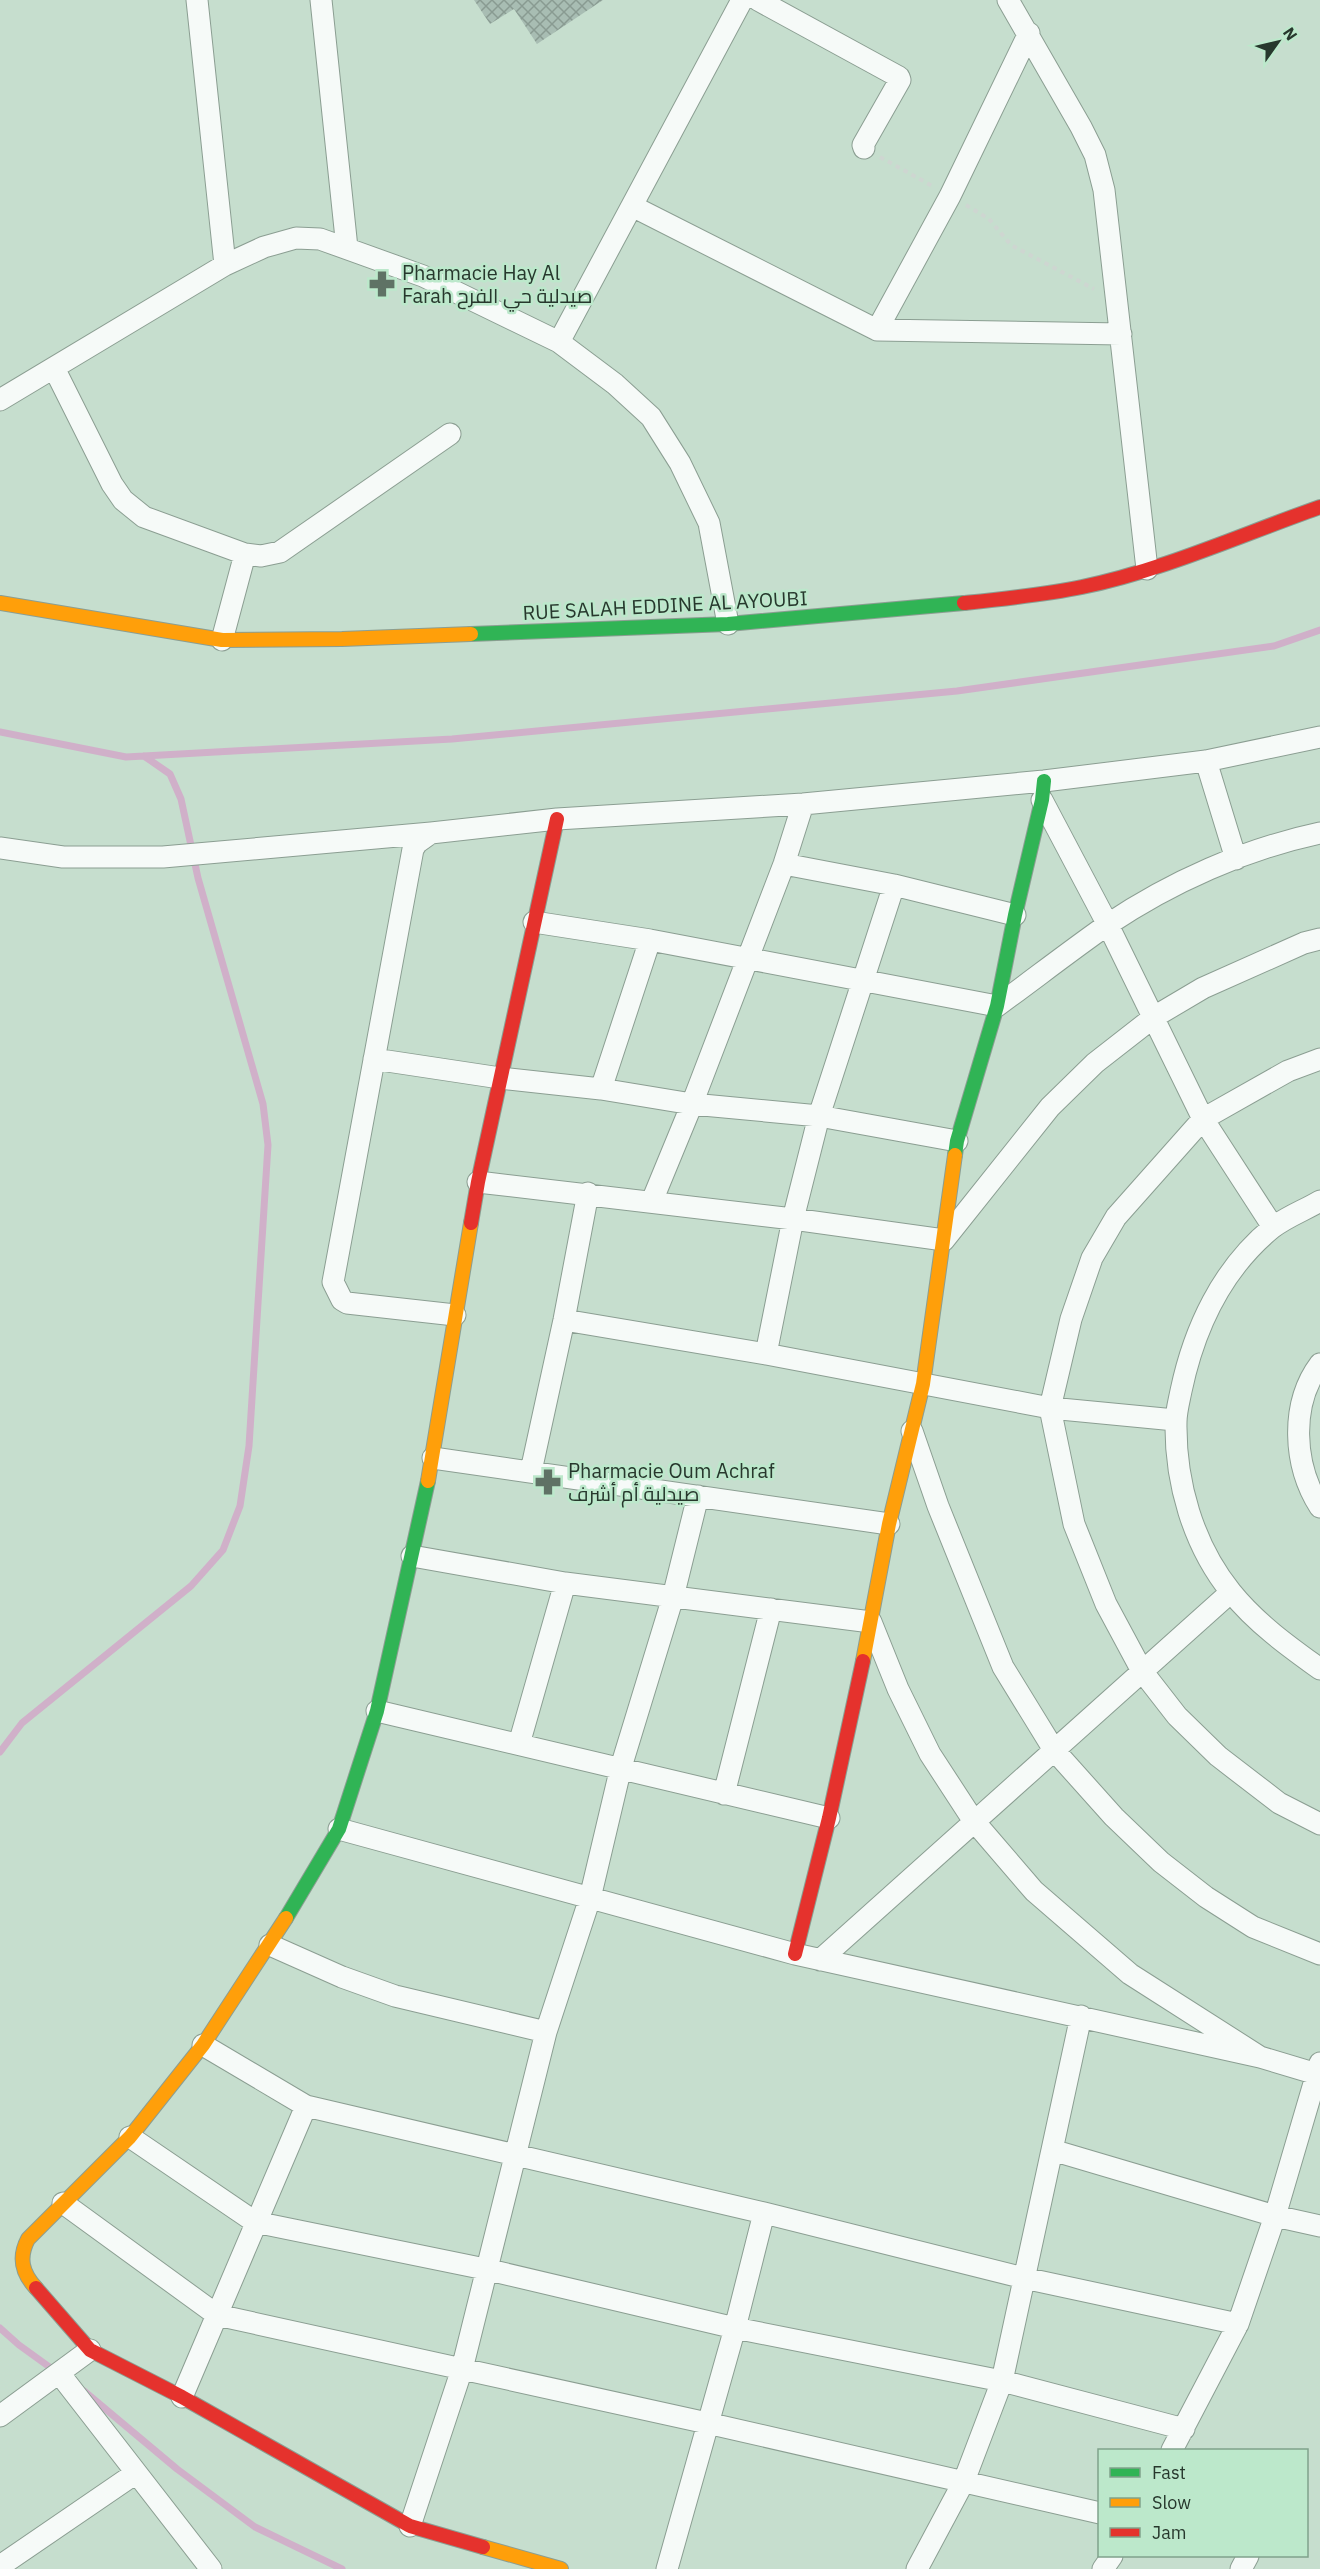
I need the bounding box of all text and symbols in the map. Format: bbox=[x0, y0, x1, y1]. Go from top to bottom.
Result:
north arrow bbox=[1248, 12, 1308, 72]
text: N bbox=[1279, 23, 1302, 44]
place label: Pharmacie Hay Al Farah صيدلية حي الفرح bbox=[402, 259, 593, 312]
pharmacy icon: Pharmacie Hay Al Farah صيدلية حي الفرح bbox=[367, 269, 397, 299]
street label: RUE SALAH EDDINE AL AYOUBI bbox=[522, 584, 808, 626]
place label: Pharmacie Oum Achraf صيدلية أم أشرف bbox=[568, 1457, 775, 1508]
pharmacy icon: Pharmacie Oum Achraf صيدلية أم أشرف bbox=[533, 1467, 563, 1497]
legend bbox=[1098, 2449, 1308, 2557]
text: Fast bbox=[1152, 2461, 1186, 2484]
text: Slow bbox=[1152, 2491, 1191, 2514]
text: Jam bbox=[1152, 2521, 1187, 2544]

